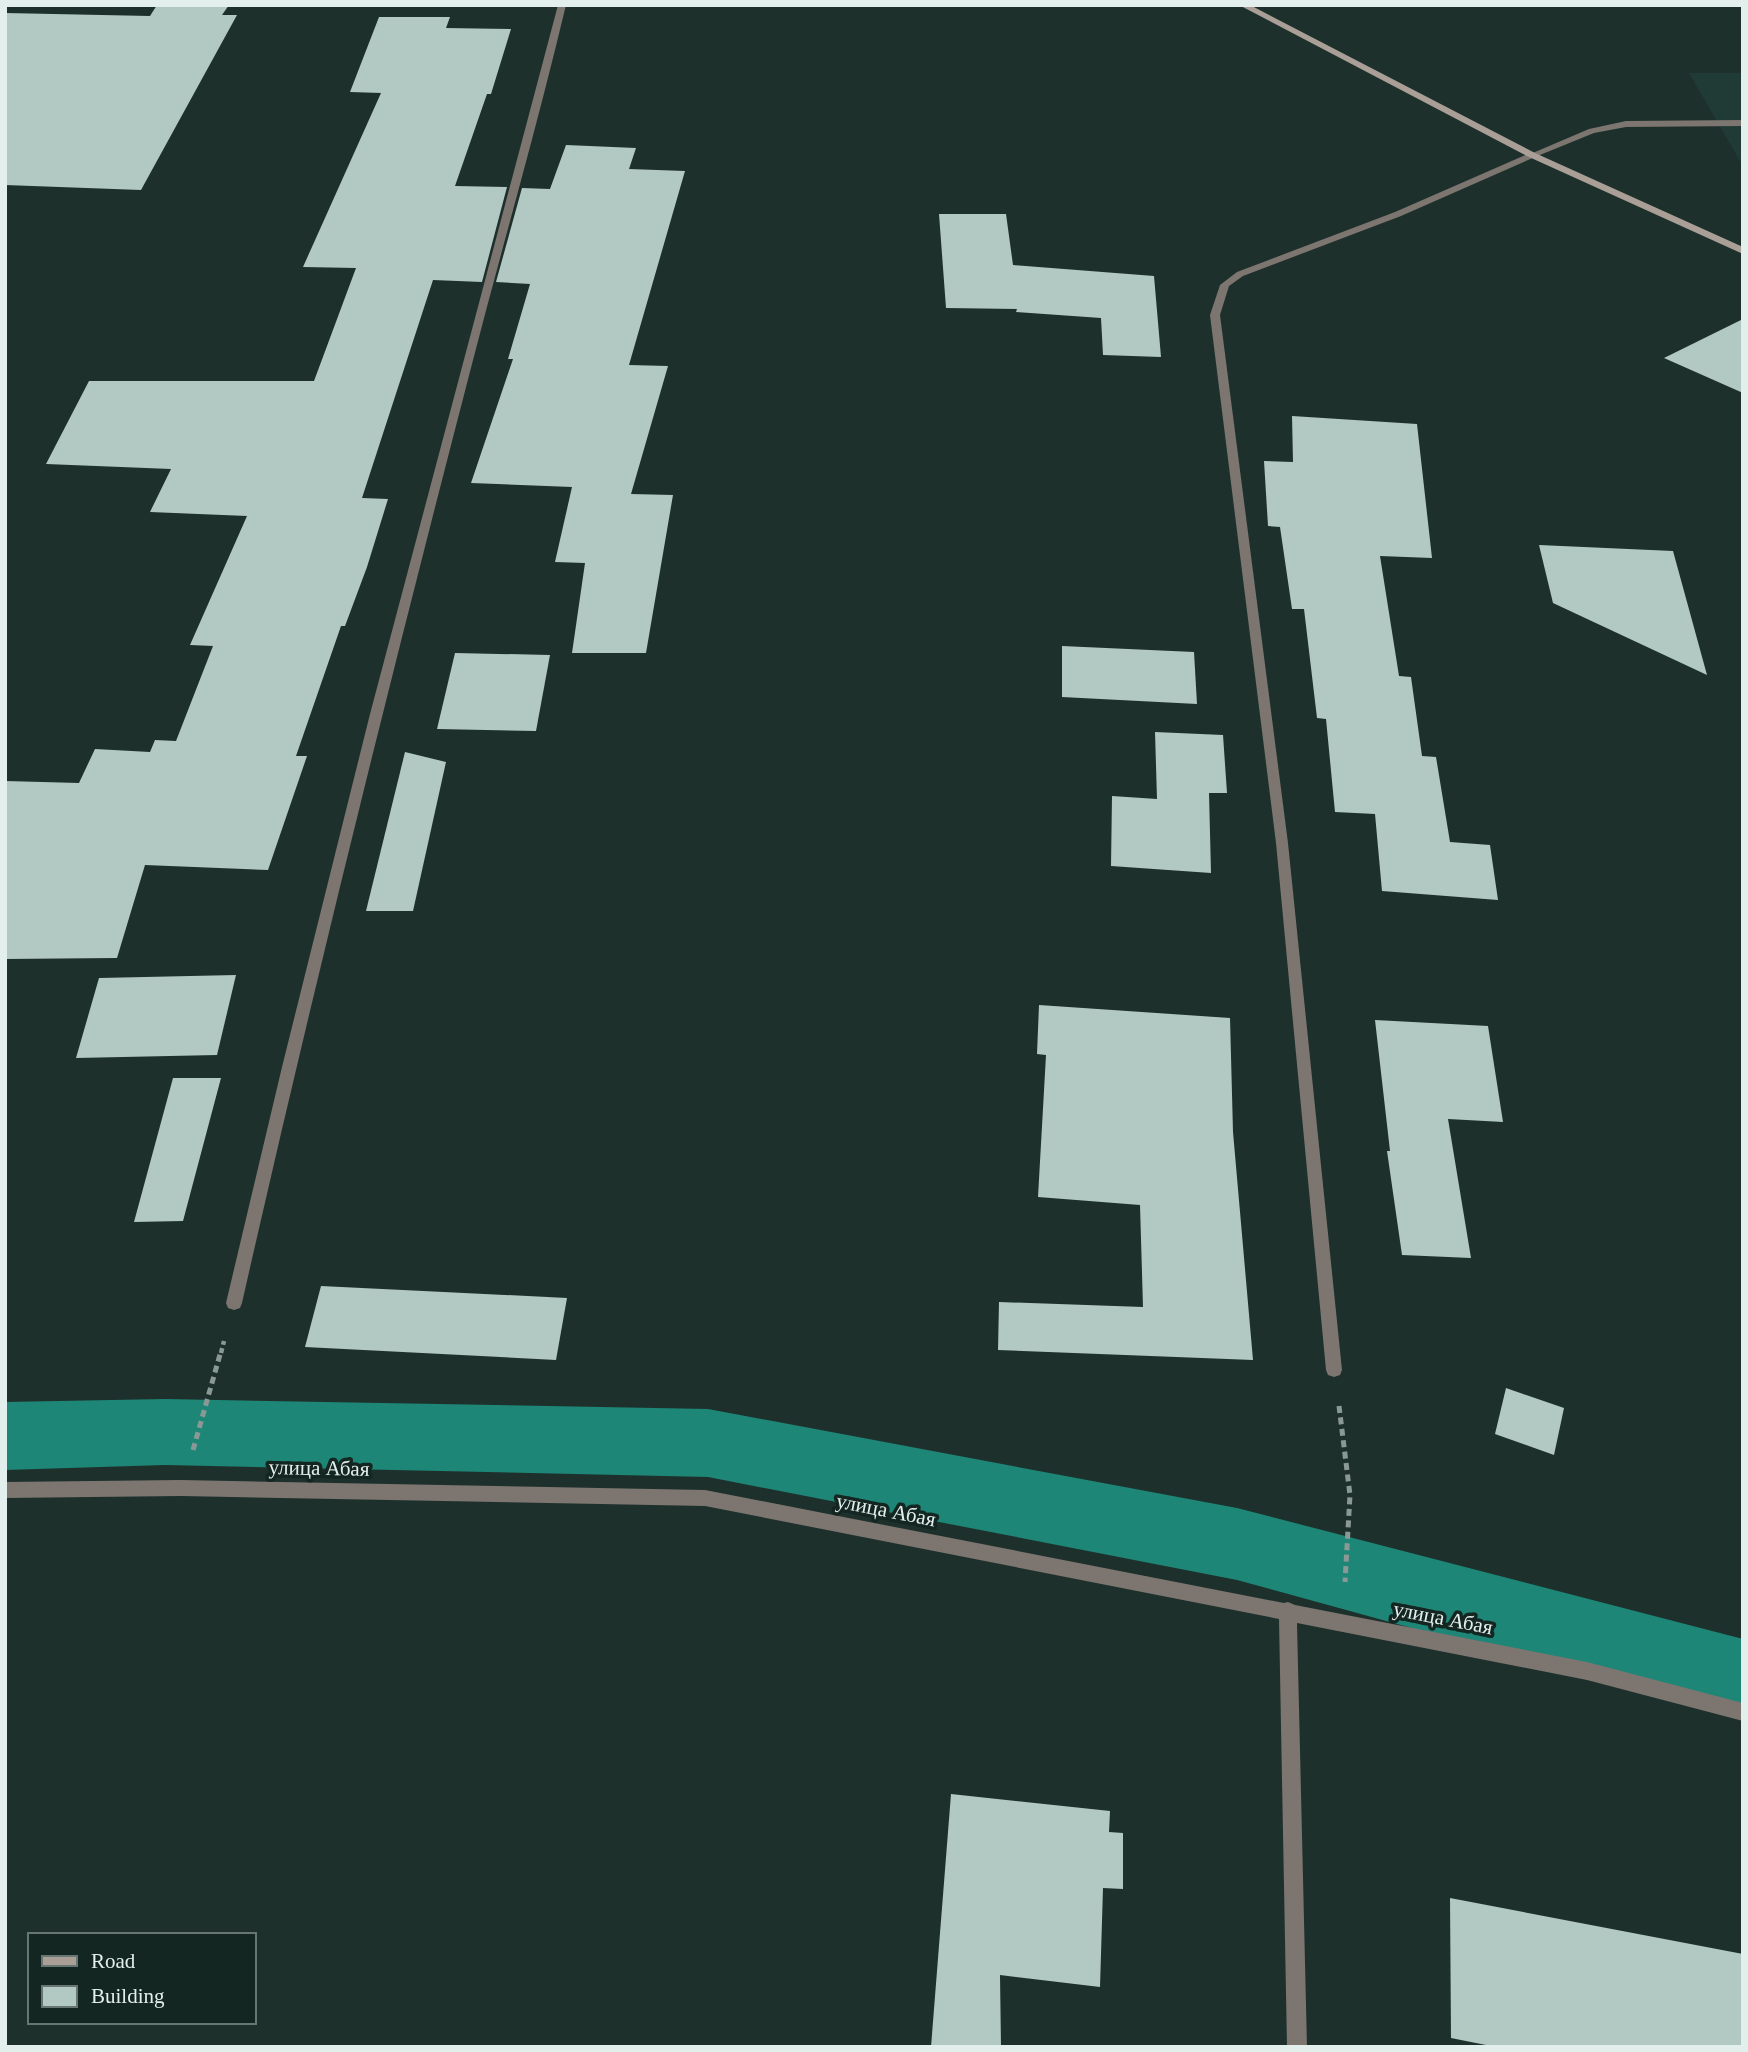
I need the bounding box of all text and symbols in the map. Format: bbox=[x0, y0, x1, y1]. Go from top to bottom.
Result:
street label: улица Абая bbox=[268, 1455, 370, 1481]
street label: улица Абая bbox=[834, 1489, 938, 1531]
street label: улица Абая bbox=[1391, 1597, 1495, 1639]
legend bbox=[28, 1933, 256, 2024]
text: Road bbox=[91, 1949, 136, 1973]
text: Building bbox=[91, 1984, 165, 2008]

